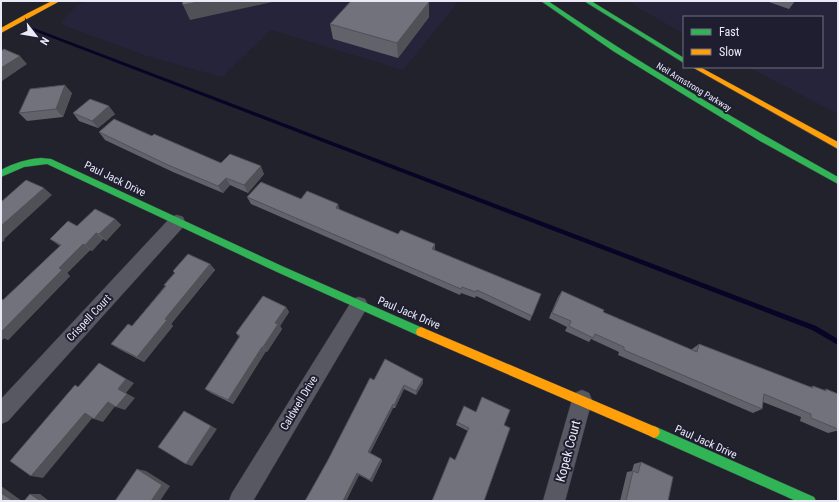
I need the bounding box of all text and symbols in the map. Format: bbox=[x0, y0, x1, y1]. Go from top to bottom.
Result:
north arrow bbox=[16, 16, 56, 56]
legend bbox=[683, 16, 823, 68]
text: Fast bbox=[719, 25, 740, 39]
text: N bbox=[37, 35, 51, 47]
text: Slow bbox=[719, 45, 742, 59]
street label: Neil Armstrong Parkway bbox=[655, 61, 733, 113]
street label: Paul Jack Drive bbox=[82, 159, 148, 199]
street label: Crispell Court bbox=[64, 292, 114, 344]
street label: Paul Jack Drive bbox=[376, 294, 442, 332]
street label: Caldwell Drive bbox=[278, 373, 320, 433]
street label: Kopek Court bbox=[553, 418, 583, 483]
street label: Paul Jack Drive bbox=[673, 422, 739, 462]

